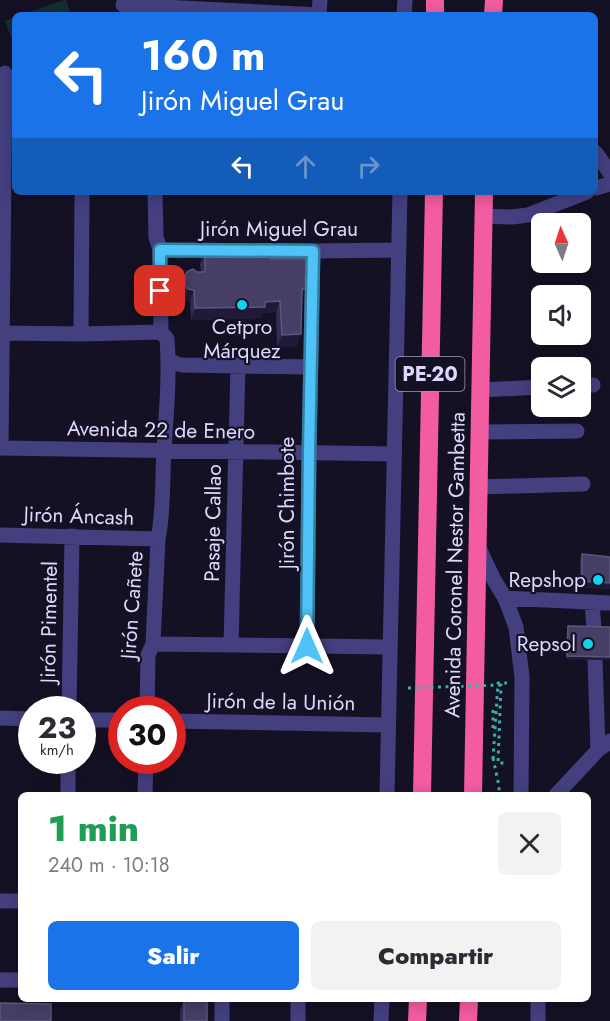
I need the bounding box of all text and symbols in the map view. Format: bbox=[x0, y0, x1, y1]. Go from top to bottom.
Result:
text: 160 m bbox=[141, 25, 265, 86]
icon: left bbox=[42, 36, 120, 114]
text: Jirón Miguel Grau bbox=[141, 81, 344, 120]
icon: left bbox=[226, 150, 259, 183]
icon: ahead bbox=[289, 150, 322, 183]
icon: right bbox=[352, 150, 385, 183]
north arrow bbox=[531, 213, 591, 273]
map controls bbox=[531, 213, 591, 417]
street label: Jirón Miguel Grau bbox=[197, 214, 358, 244]
pin bbox=[134, 265, 185, 316]
icon: arrive bbox=[143, 274, 176, 307]
button: sound bbox=[531, 285, 591, 345]
marker: Cetpro Márquez bbox=[235, 298, 249, 312]
place label: Cetpro Márquez bbox=[203, 312, 281, 366]
road number: PE-20 bbox=[396, 357, 464, 391]
button: layers bbox=[531, 357, 591, 417]
street label: Avenida Coronel Nestor Gambetta bbox=[437, 412, 473, 718]
street label: Avenida 22 de Enero bbox=[67, 413, 255, 447]
street label: Jirón Chimbote bbox=[272, 436, 302, 572]
street label: Pasaje Callao bbox=[197, 464, 229, 582]
street label: Jirón Áncash bbox=[20, 499, 135, 533]
street label: Jirón Cañete bbox=[113, 550, 151, 663]
street label: Jirón Pimentel bbox=[33, 561, 65, 686]
place label: Repshop bbox=[509, 565, 586, 595]
marker: Repshop bbox=[591, 573, 605, 587]
position arrow bbox=[275, 614, 339, 678]
place label: Repsol bbox=[517, 629, 576, 659]
marker: Repsol bbox=[581, 637, 595, 651]
street label: Jirón de la Unión bbox=[203, 686, 356, 718]
speed limit sign: 30 bbox=[108, 696, 186, 774]
text: 23 bbox=[38, 706, 76, 749]
text: km/h bbox=[40, 739, 74, 761]
text: 1 min bbox=[48, 802, 139, 854]
button: close bbox=[498, 812, 561, 875]
text: 240 m · 10:18 bbox=[48, 851, 170, 880]
button: Salir bbox=[48, 921, 299, 990]
button: Compartir bbox=[311, 921, 561, 990]

